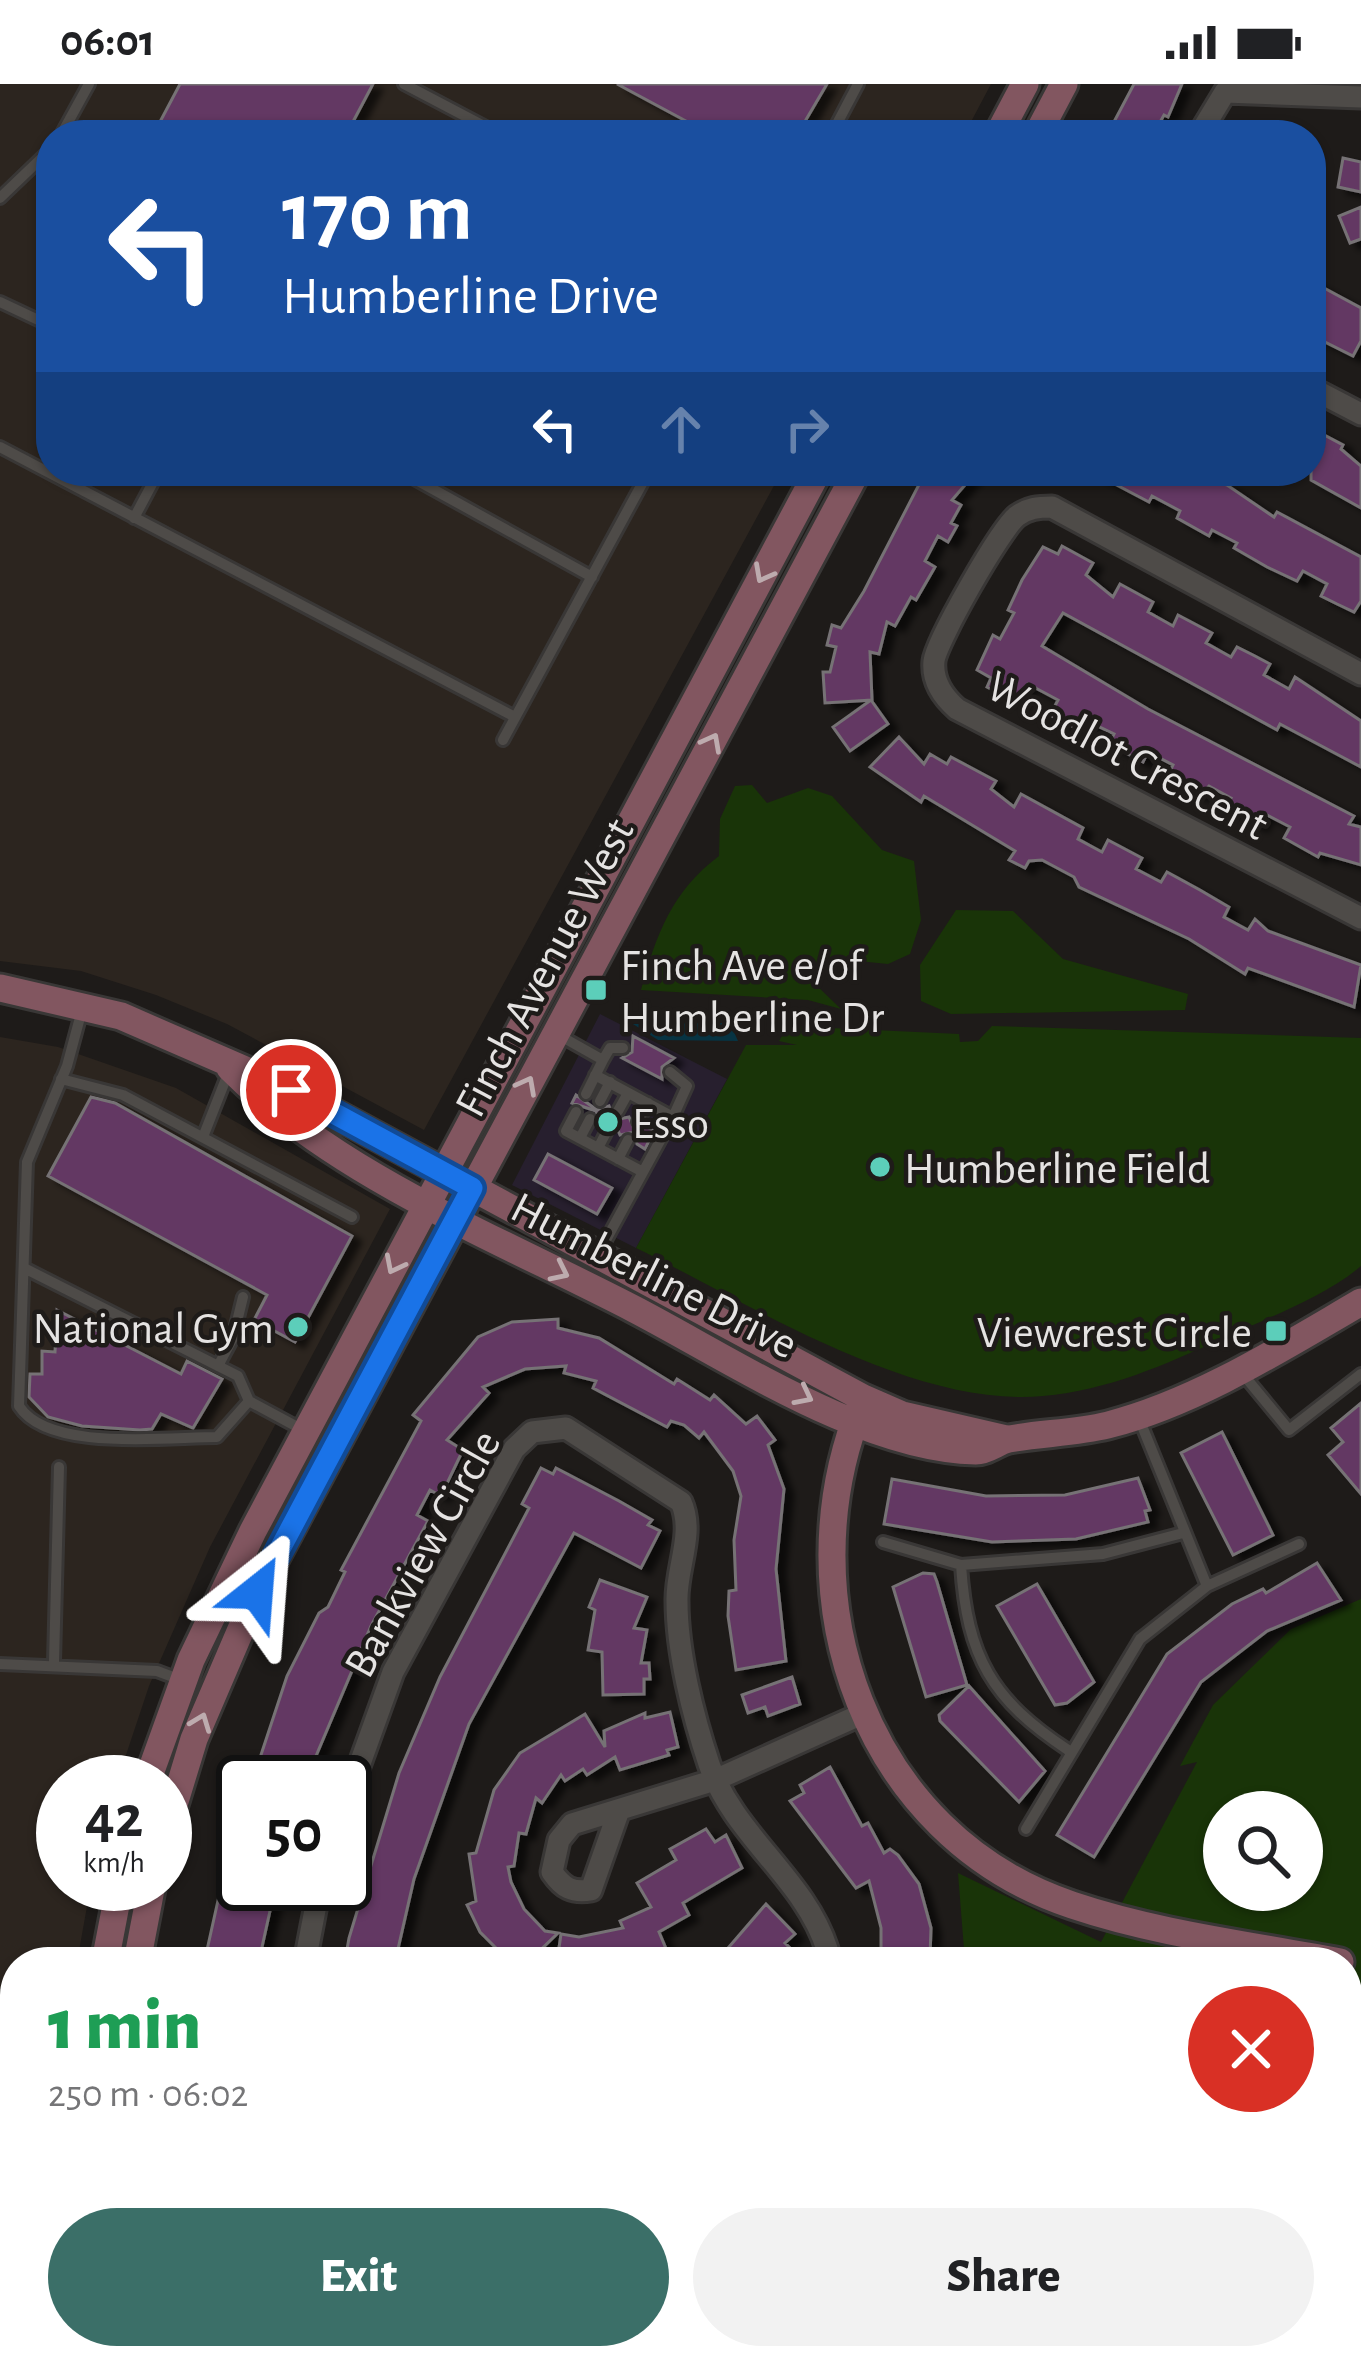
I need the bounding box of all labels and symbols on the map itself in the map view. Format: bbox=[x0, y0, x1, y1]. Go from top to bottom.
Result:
one-way arrow bbox=[754, 562, 777, 583]
street label: Woodlot Crescent bbox=[979, 663, 1275, 849]
one-way arrow bbox=[698, 733, 721, 754]
street label: Finch Avenue West bbox=[448, 812, 643, 1125]
place label: Finch Ave e/of Humberline Dr bbox=[620, 944, 885, 1041]
marker: Finch Ave e/of Humberline Dr bbox=[583, 977, 609, 1003]
pin bbox=[240, 1039, 342, 1141]
one-way arrow bbox=[513, 1077, 536, 1098]
place label: Esso bbox=[632, 1102, 709, 1147]
marker: Esso bbox=[595, 1109, 621, 1135]
place label: Humberline Field bbox=[904, 1147, 1210, 1192]
marker: Humberline Field bbox=[867, 1154, 893, 1180]
street label: Humberline Drive bbox=[504, 1185, 804, 1368]
one-way arrow bbox=[386, 1253, 409, 1275]
one-way arrow bbox=[548, 1258, 569, 1281]
place label: National Gym bbox=[33, 1307, 274, 1352]
place label: Viewcrest Circle bbox=[977, 1311, 1252, 1356]
marker: National Gym bbox=[285, 1314, 311, 1340]
marker: Viewcrest Circle bbox=[1263, 1318, 1289, 1344]
one-way arrow bbox=[791, 1382, 813, 1405]
street label: Bankview Circle bbox=[337, 1423, 509, 1685]
position arrow bbox=[194, 1529, 320, 1655]
one-way arrow bbox=[186, 1713, 211, 1734]
speed limit sign: 50 bbox=[216, 1755, 372, 1911]

